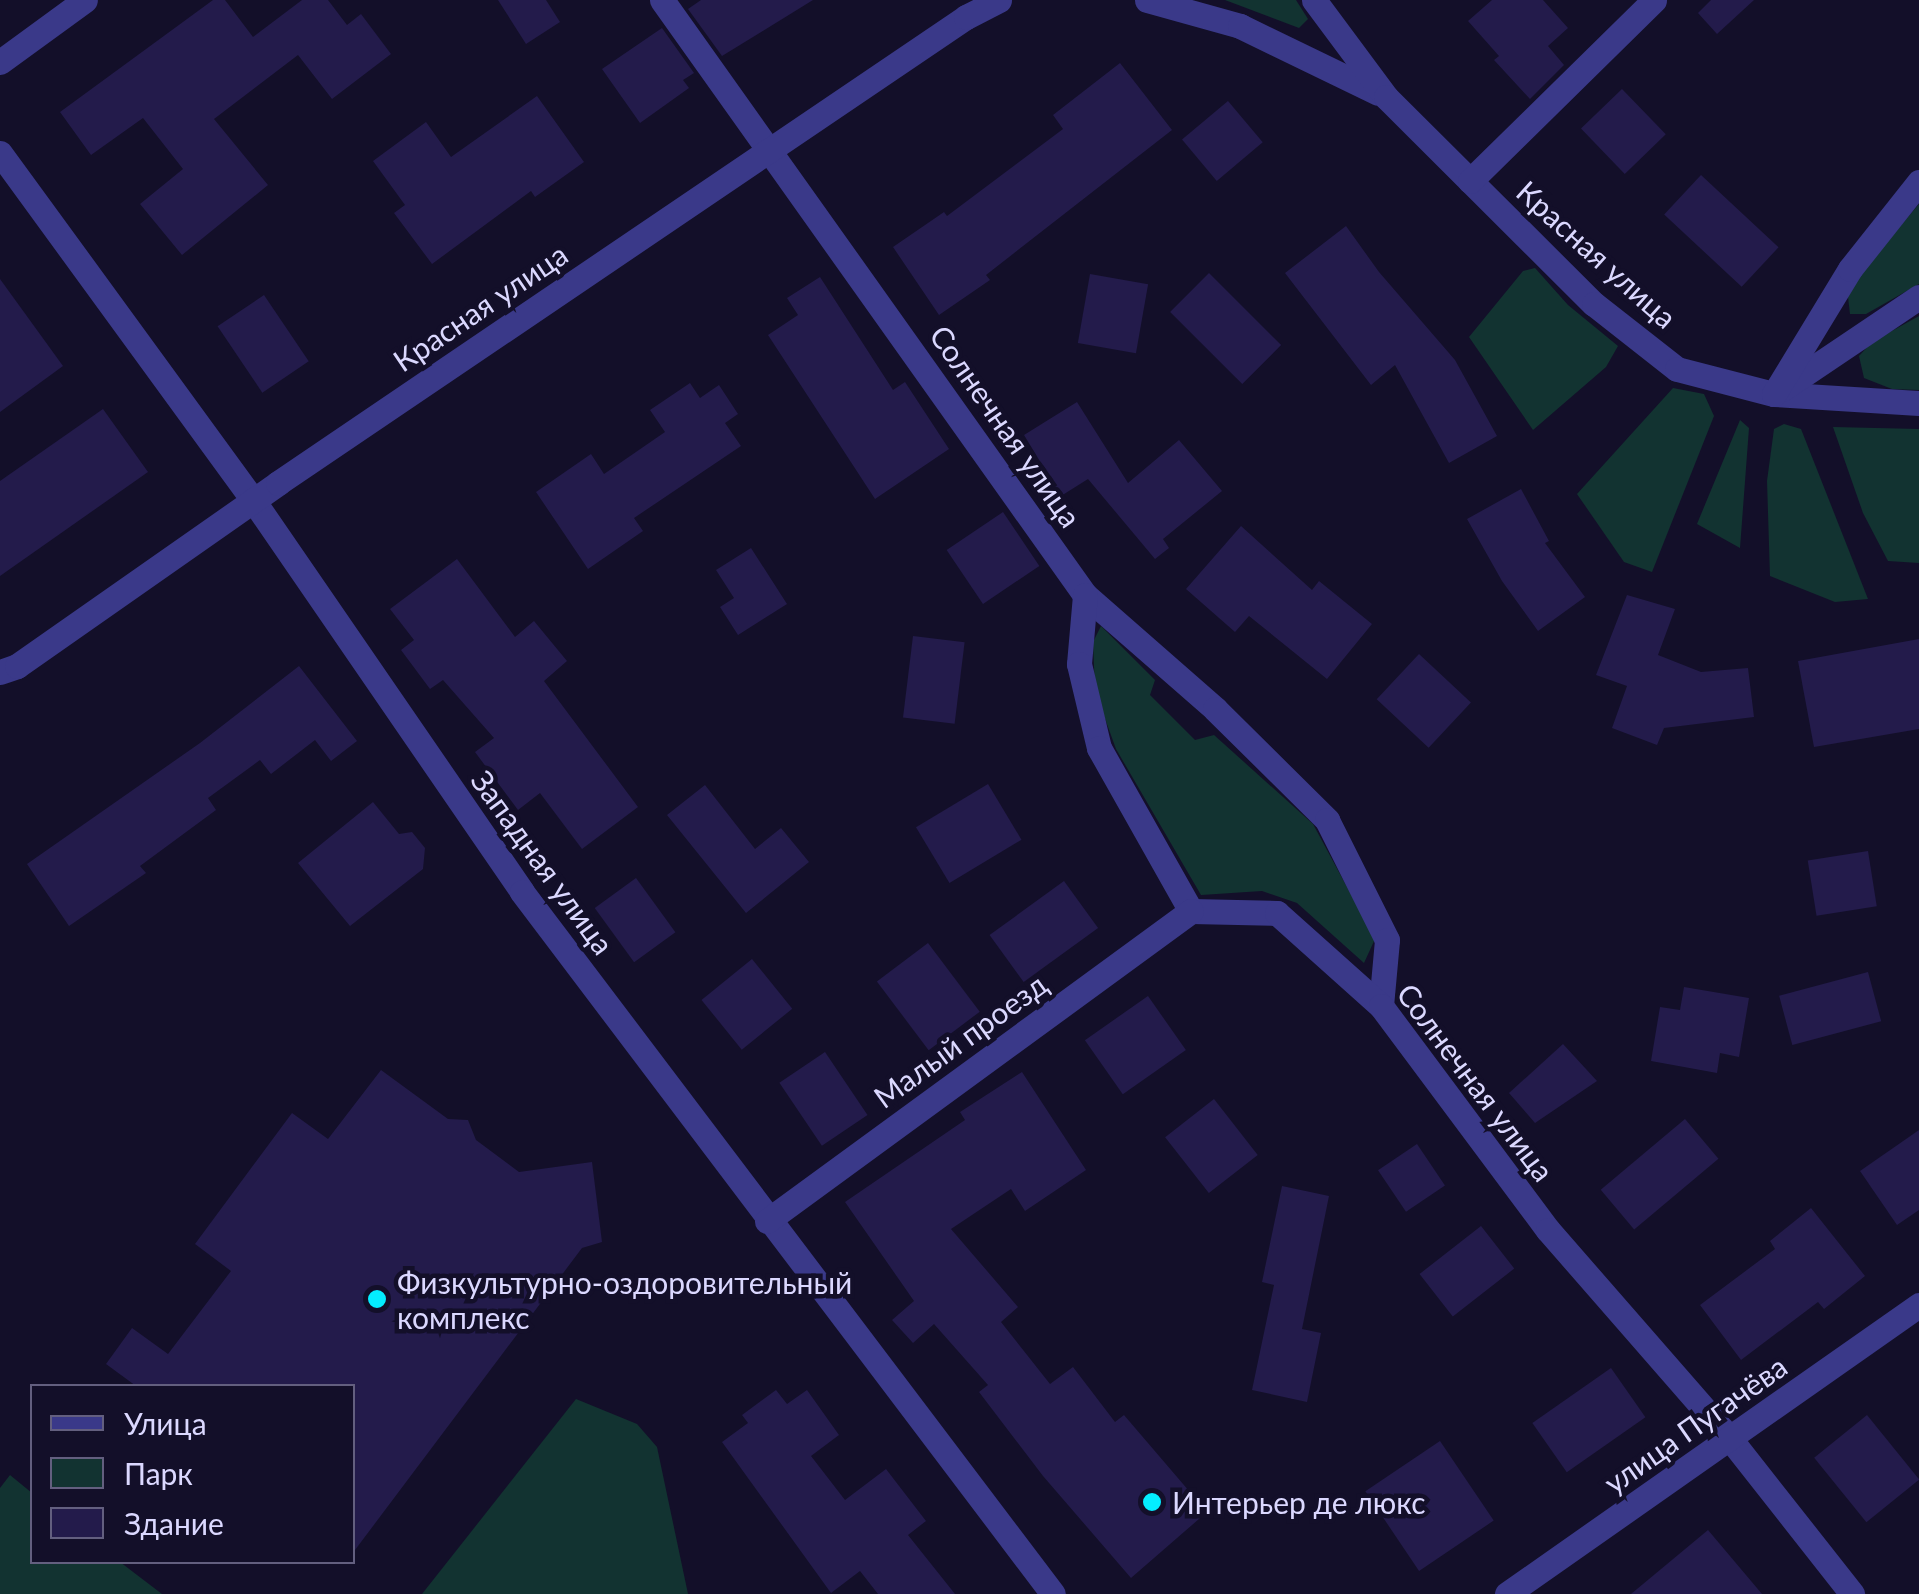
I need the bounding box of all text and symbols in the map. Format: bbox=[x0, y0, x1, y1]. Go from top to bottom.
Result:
street label: Красная улица bbox=[1510, 173, 1684, 335]
street label: Красная улица bbox=[386, 236, 574, 378]
street label: Солнечная улица bbox=[923, 318, 1089, 534]
street label: Западная улица bbox=[464, 763, 622, 961]
street label: Малый проезд bbox=[867, 965, 1053, 1115]
street label: Солнечная улица bbox=[1390, 976, 1562, 1188]
place label: Физкультурно-оздоровительный комплекс bbox=[397, 1264, 852, 1334]
marker: Физкультурно-оздоровительный комплекс bbox=[366, 1288, 388, 1310]
street label: улица Пугачёва bbox=[1597, 1348, 1793, 1500]
legend bbox=[30, 1384, 355, 1564]
text: Улица bbox=[124, 1405, 207, 1441]
text: Парк bbox=[124, 1455, 193, 1491]
place label: Интерьер де люкс bbox=[1172, 1484, 1426, 1520]
marker: Интерьер де люкс bbox=[1141, 1491, 1163, 1513]
text: Здание bbox=[124, 1505, 224, 1541]

